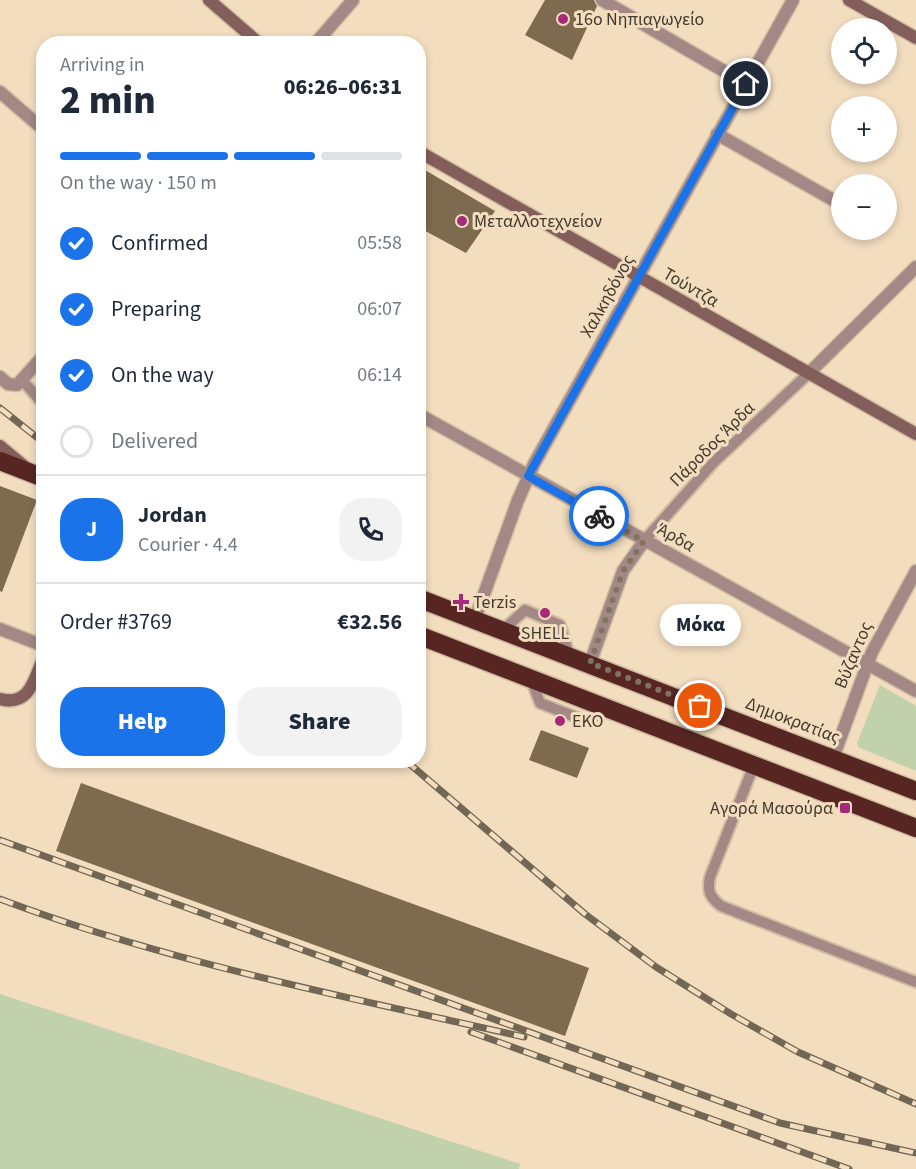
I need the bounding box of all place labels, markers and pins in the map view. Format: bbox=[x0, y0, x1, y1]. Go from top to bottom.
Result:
place label: 16ο Νηπιαγωγείο bbox=[575, 7, 704, 32]
marker: 16ο Νηπιαγωγείο bbox=[556, 12, 570, 26]
pin bbox=[720, 58, 771, 109]
place label: Μεταλλοτεχνείον bbox=[474, 209, 603, 234]
marker: Μεταλλοτεχνείον bbox=[455, 214, 469, 228]
place label: Terzis bbox=[473, 590, 516, 615]
marker: Terzis bbox=[454, 595, 468, 609]
callout: Μόκα bbox=[660, 604, 740, 646]
marker: SHELL bbox=[538, 606, 552, 620]
place label: SHELL bbox=[521, 621, 569, 646]
pin bbox=[674, 680, 725, 731]
place label: EKO bbox=[572, 709, 604, 734]
marker: EKO bbox=[553, 714, 567, 728]
place label: Αγορά Μασούρα bbox=[710, 796, 833, 821]
marker: Αγορά Μασούρα bbox=[838, 801, 852, 815]

